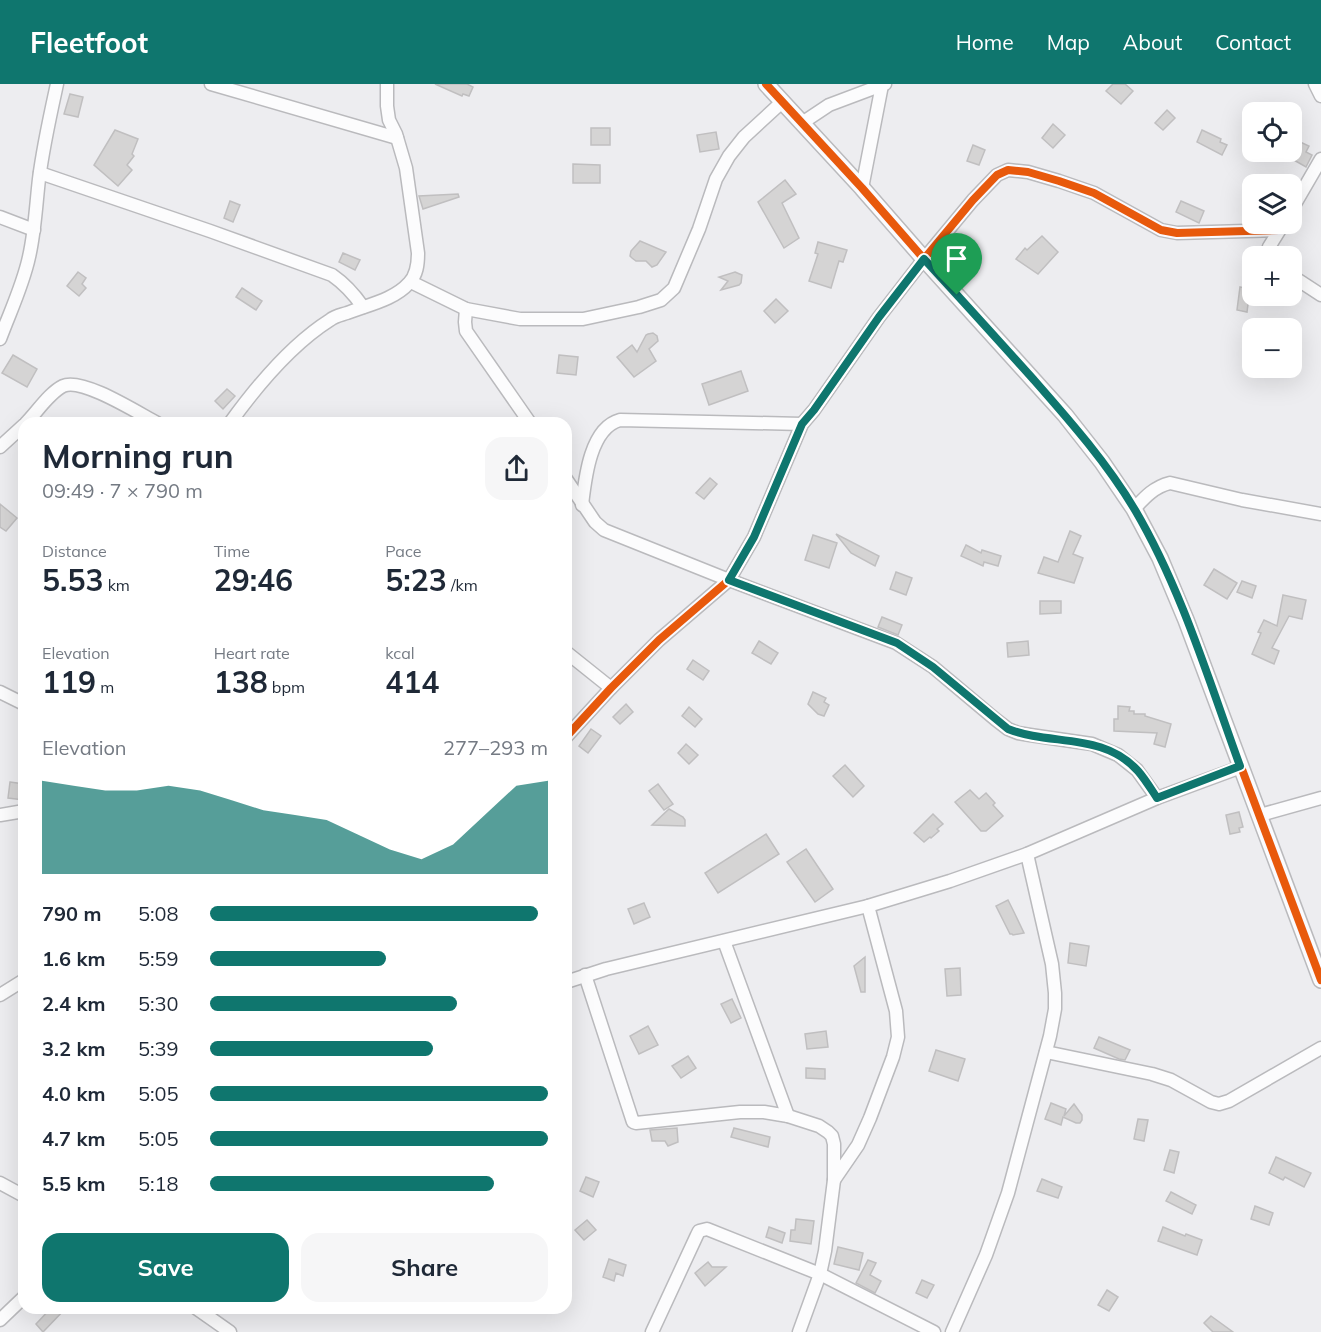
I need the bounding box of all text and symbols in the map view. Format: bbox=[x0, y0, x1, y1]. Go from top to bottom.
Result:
text: Fleetfoot bbox=[30, 25, 148, 60]
text: Home bbox=[956, 29, 1014, 55]
text: Map bbox=[1047, 29, 1090, 55]
text: About bbox=[1123, 29, 1182, 55]
text: Contact bbox=[1215, 29, 1291, 55]
map controls bbox=[1242, 102, 1302, 378]
button: locate bbox=[1242, 102, 1302, 162]
button: layers bbox=[1242, 174, 1302, 234]
pin bbox=[931, 233, 982, 295]
icon: arrive bbox=[940, 242, 973, 275]
button: + bbox=[1242, 246, 1302, 306]
button: − bbox=[1242, 318, 1302, 378]
text: Morning run bbox=[42, 435, 234, 476]
button: share bbox=[485, 437, 548, 500]
text: 09:49 · 7 × 790 m bbox=[42, 478, 203, 503]
text: Distance bbox=[42, 541, 107, 561]
text: Time bbox=[214, 541, 250, 561]
text: Pace bbox=[385, 541, 421, 561]
text: 5.53 bbox=[42, 561, 103, 599]
text: 29:46 bbox=[214, 561, 293, 599]
text: 5:23 bbox=[385, 561, 447, 599]
text: km bbox=[103, 575, 130, 595]
text: /km bbox=[447, 575, 478, 595]
text: Elevation bbox=[42, 643, 110, 663]
text: Heart rate bbox=[214, 643, 290, 663]
text: kcal bbox=[385, 643, 415, 663]
text: 119 bbox=[42, 663, 96, 701]
text: 138 bbox=[214, 663, 268, 701]
text: 414 bbox=[385, 663, 439, 701]
text: m bbox=[96, 677, 114, 697]
text: bpm bbox=[268, 677, 305, 697]
text: Elevation bbox=[42, 735, 127, 760]
text: 277–293 m bbox=[443, 735, 548, 760]
text: 790 m bbox=[42, 901, 101, 926]
text: 5:08 bbox=[138, 901, 179, 926]
text: 1.6 km bbox=[42, 946, 105, 971]
text: 5:59 bbox=[138, 946, 179, 971]
text: 2.4 km bbox=[42, 991, 105, 1016]
text: 5:30 bbox=[138, 991, 179, 1016]
text: 3.2 km bbox=[42, 1036, 105, 1061]
text: 5:39 bbox=[138, 1036, 179, 1061]
text: 4.0 km bbox=[42, 1081, 105, 1106]
text: 5:05 bbox=[138, 1081, 179, 1106]
text: 4.7 km bbox=[42, 1126, 105, 1151]
text: 5:05 bbox=[138, 1126, 179, 1151]
text: 5.5 km bbox=[42, 1171, 105, 1196]
text: 5:18 bbox=[138, 1171, 179, 1196]
button: Save bbox=[42, 1233, 289, 1302]
button: Share bbox=[301, 1233, 548, 1302]

